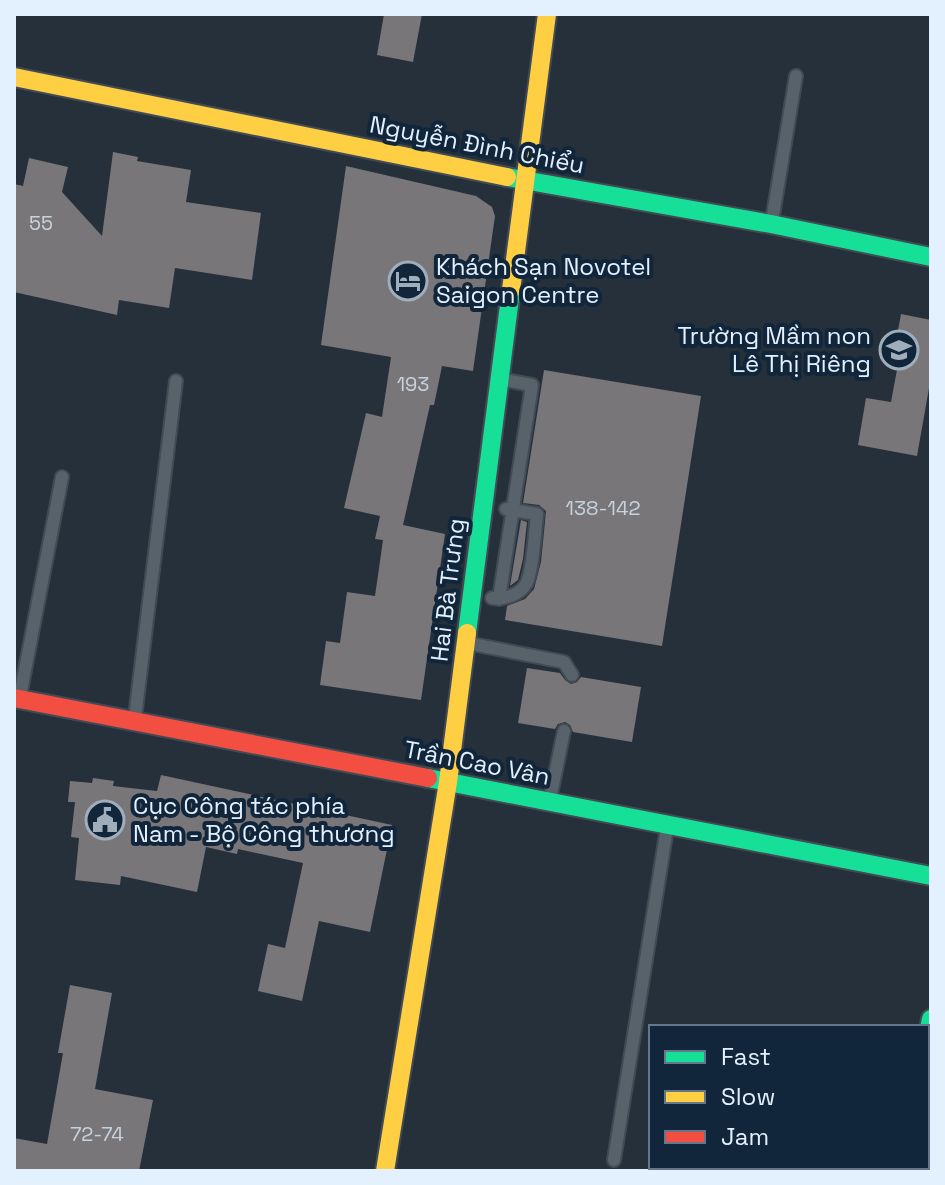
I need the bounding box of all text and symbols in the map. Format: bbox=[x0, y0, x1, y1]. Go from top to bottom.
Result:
street label: Nguyễn Đình Chiểu bbox=[367, 108, 587, 181]
house number: 55 bbox=[29, 210, 53, 236]
place label: Khách Sạn Novotel Saigon Centre bbox=[436, 251, 651, 310]
hotel icon: Khách Sạn Novotel Saigon Centre bbox=[387, 260, 429, 302]
place label: Trường Mầm non Lê Thị Riêng bbox=[677, 320, 871, 379]
school or university icon: Trường Mầm non Lê Thị Riêng bbox=[878, 329, 920, 371]
house number: 193 bbox=[397, 371, 429, 397]
house number: 138-142 bbox=[566, 495, 640, 521]
street label: Hai Bà Trưng bbox=[423, 517, 472, 663]
street label: Trần Cao Vân bbox=[402, 733, 553, 792]
place label: Cục Công tác phía Nam - Bộ Công thương bbox=[133, 790, 395, 849]
public building icon: Cục Công tác phía Nam - Bộ Công thương bbox=[84, 799, 126, 841]
legend bbox=[649, 1025, 929, 1169]
text: Fast bbox=[721, 1041, 771, 1072]
text: Slow bbox=[721, 1081, 775, 1112]
house number: 72-74 bbox=[70, 1121, 124, 1147]
text: Jam bbox=[721, 1121, 769, 1152]

